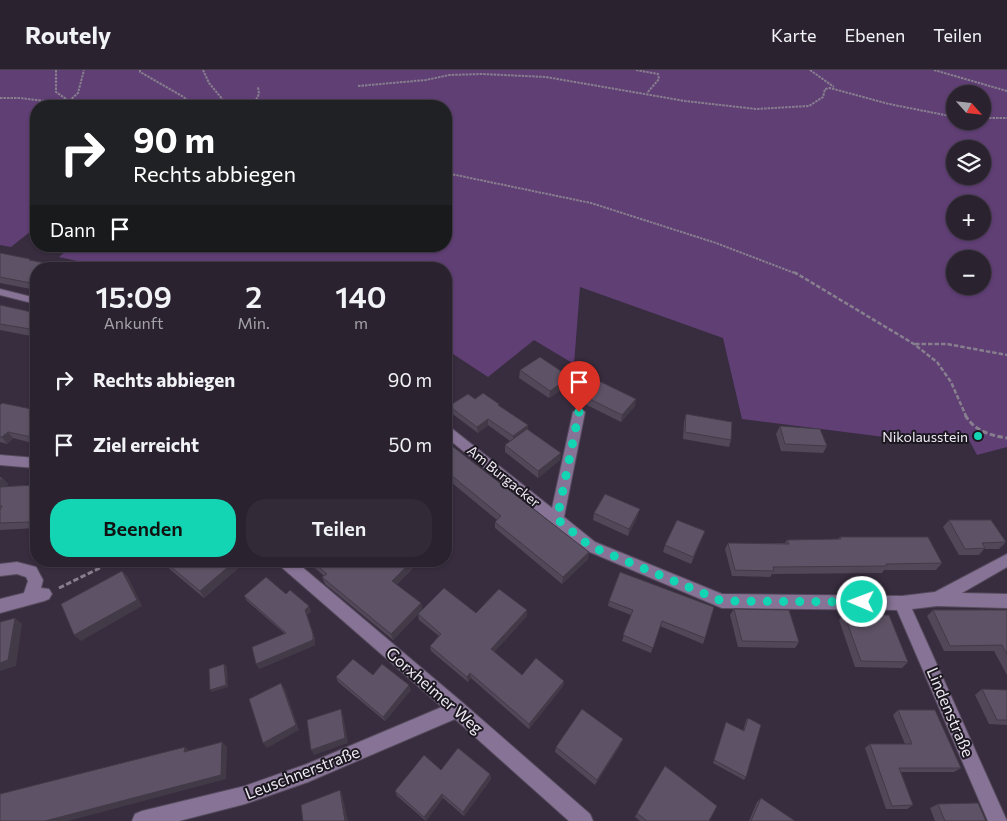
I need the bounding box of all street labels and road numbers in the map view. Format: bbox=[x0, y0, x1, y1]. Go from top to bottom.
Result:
street label: Am Burgacker bbox=[464, 441, 544, 511]
street label: Gorxheimer Weg bbox=[383, 643, 488, 737]
street label: Lindenstraße bbox=[924, 664, 978, 760]
street label: Leuschnerstraße bbox=[242, 741, 362, 803]

